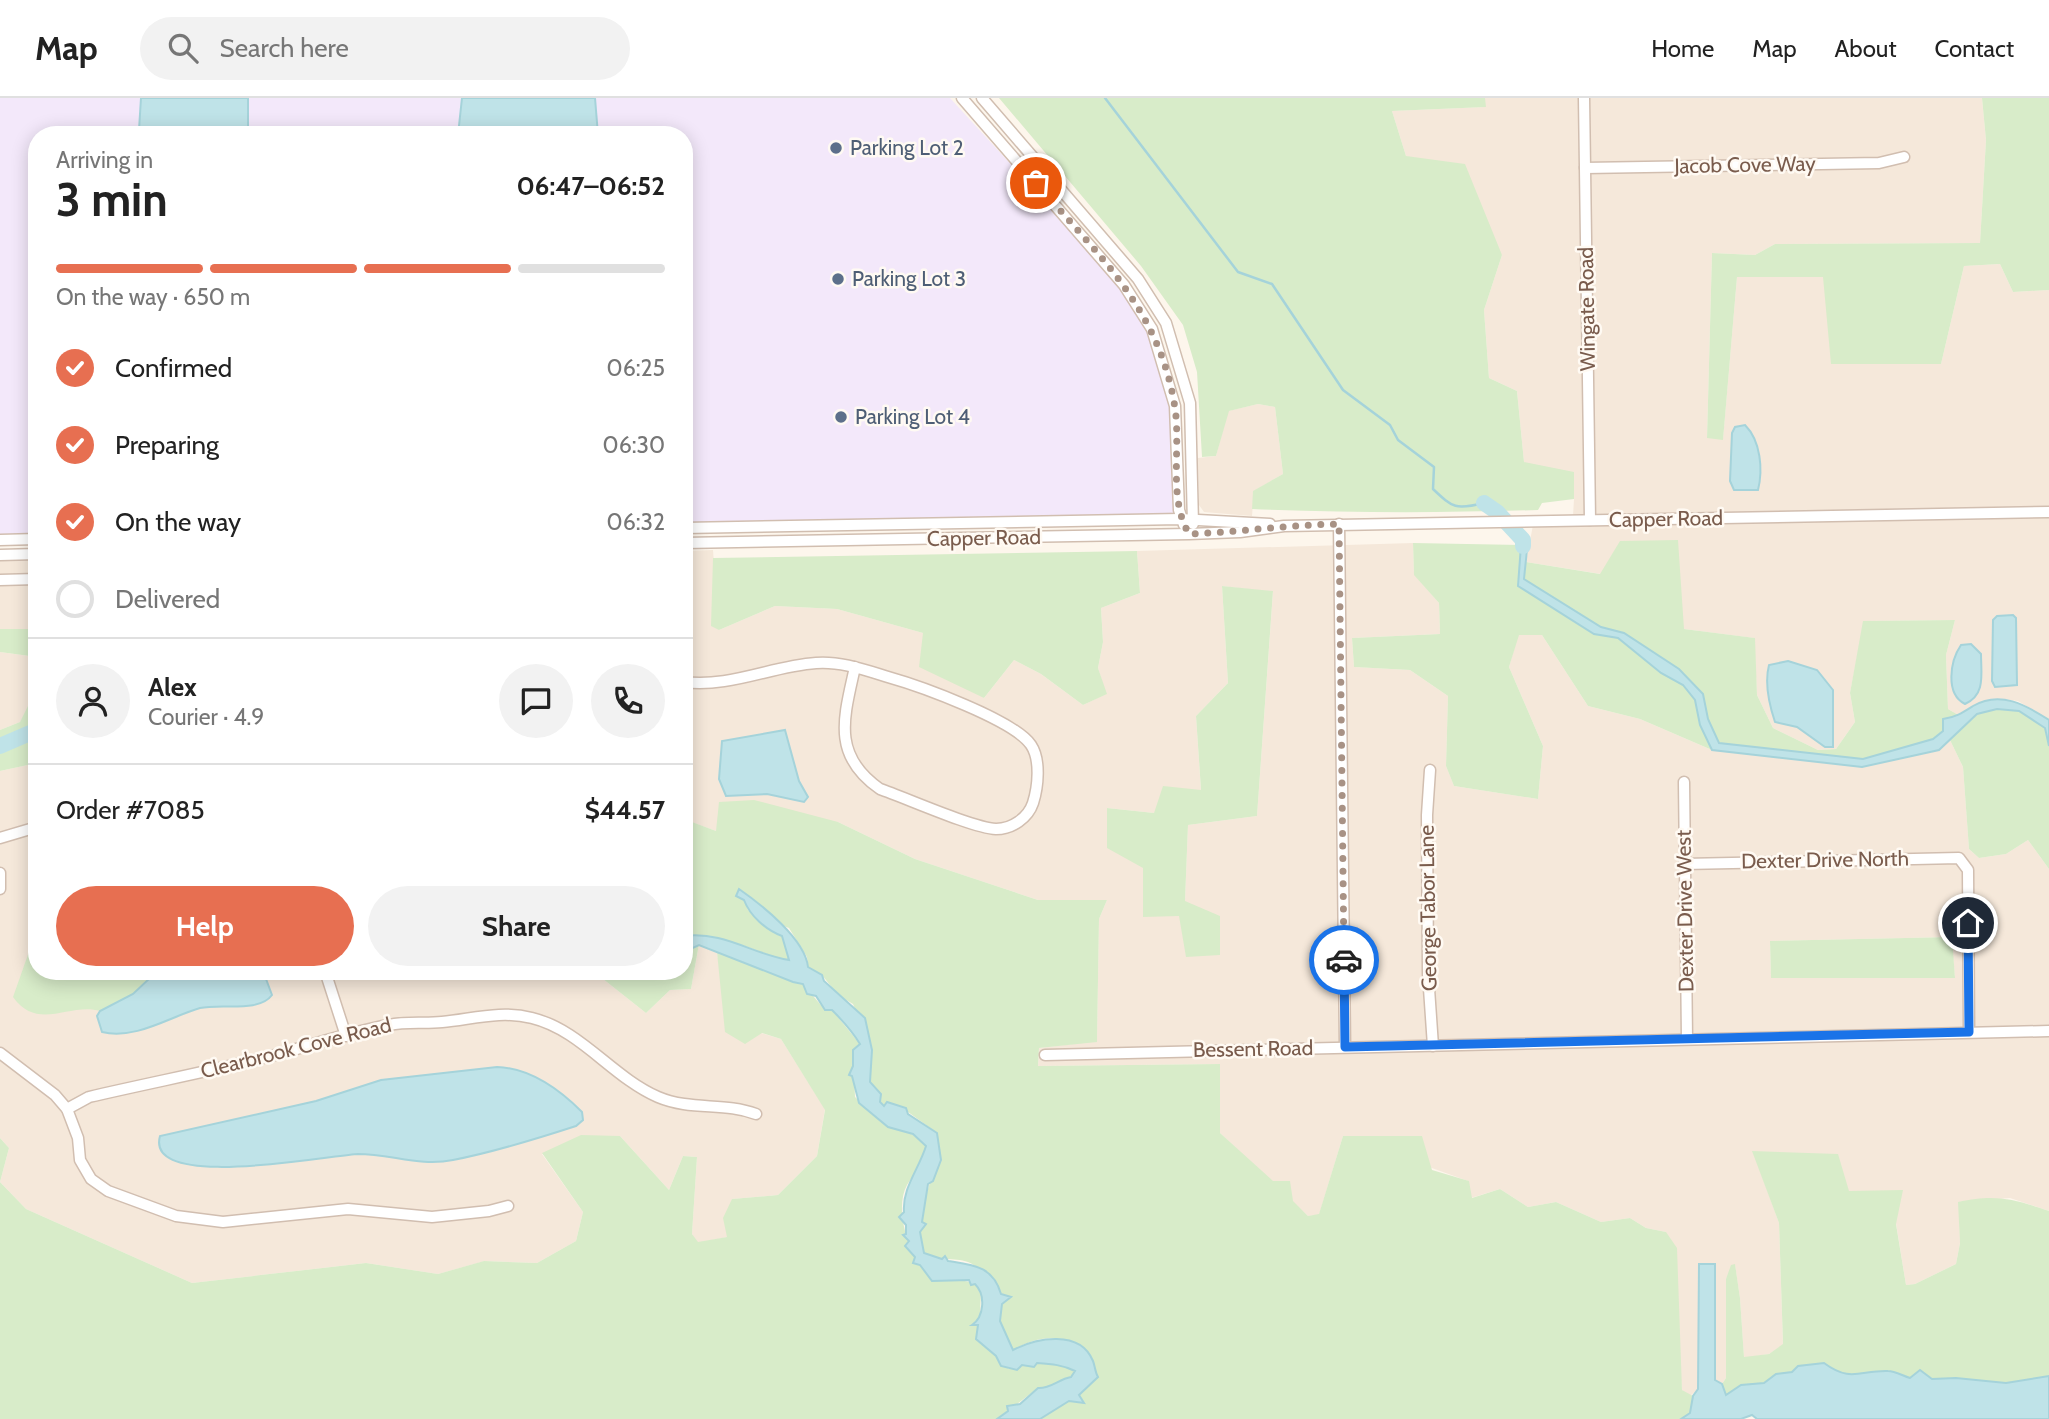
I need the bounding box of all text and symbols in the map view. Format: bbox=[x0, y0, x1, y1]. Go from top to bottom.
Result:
search box bbox=[140, 17, 630, 80]
text: Map bbox=[35, 28, 98, 68]
icon: search bbox=[164, 29, 202, 67]
text: Search here bbox=[220, 32, 349, 64]
text: Home bbox=[1651, 34, 1714, 63]
text: Map bbox=[1752, 34, 1797, 63]
text: About bbox=[1835, 34, 1897, 63]
text: Contact bbox=[1935, 34, 2014, 63]
place label: Parking Lot 2 bbox=[850, 135, 964, 160]
marker: Parking Lot 2 bbox=[828, 140, 844, 156]
text: Arriving in bbox=[56, 146, 153, 174]
street label: Jacob Cove Way bbox=[1673, 151, 1816, 178]
pin bbox=[1006, 153, 1066, 213]
icon: bag bbox=[1017, 164, 1055, 202]
text: 06:47–06:52 bbox=[516, 170, 665, 202]
text: 3 min bbox=[56, 172, 168, 228]
street label: Wingate Road bbox=[1573, 247, 1600, 371]
place label: Parking Lot 3 bbox=[852, 266, 966, 291]
marker: Parking Lot 3 bbox=[830, 271, 846, 287]
text: On the way · 650 m bbox=[56, 283, 250, 311]
icon: check bbox=[56, 349, 94, 387]
text: Confirmed bbox=[115, 352, 232, 384]
text: 06:25 bbox=[607, 354, 665, 382]
place label: Parking Lot 4 bbox=[855, 404, 970, 429]
marker: Parking Lot 4 bbox=[833, 409, 849, 425]
icon: check bbox=[56, 426, 94, 464]
text: Preparing bbox=[115, 429, 219, 461]
text: 06:30 bbox=[603, 431, 665, 459]
icon: check bbox=[56, 503, 94, 541]
street label: Capper Road bbox=[1609, 505, 1723, 532]
text: On the way bbox=[115, 506, 241, 538]
text: 06:32 bbox=[607, 508, 665, 536]
street label: Capper Road bbox=[927, 524, 1041, 551]
text: Delivered bbox=[115, 583, 220, 615]
button: person bbox=[56, 664, 130, 738]
button: chat bbox=[499, 664, 573, 738]
button: phone bbox=[591, 664, 665, 738]
text: Alex bbox=[148, 671, 197, 703]
text: Courier · 4.9 bbox=[148, 703, 264, 731]
text: Order #7085 bbox=[56, 794, 205, 826]
text: $44.57 bbox=[585, 794, 665, 826]
street label: George Tabor Lane bbox=[1414, 824, 1441, 991]
street label: Dexter Drive West bbox=[1671, 830, 1698, 992]
street label: Dexter Drive North bbox=[1741, 846, 1909, 873]
button: Help bbox=[56, 886, 354, 966]
button: Share bbox=[368, 886, 665, 966]
pin bbox=[1938, 893, 1998, 953]
icon: home bbox=[1949, 904, 1987, 942]
courier bbox=[1309, 925, 1379, 995]
icon: car bbox=[1325, 941, 1363, 979]
street label: Clearbrook Cove Road bbox=[198, 1012, 394, 1083]
street label: Bessent Road bbox=[1193, 1035, 1313, 1062]

